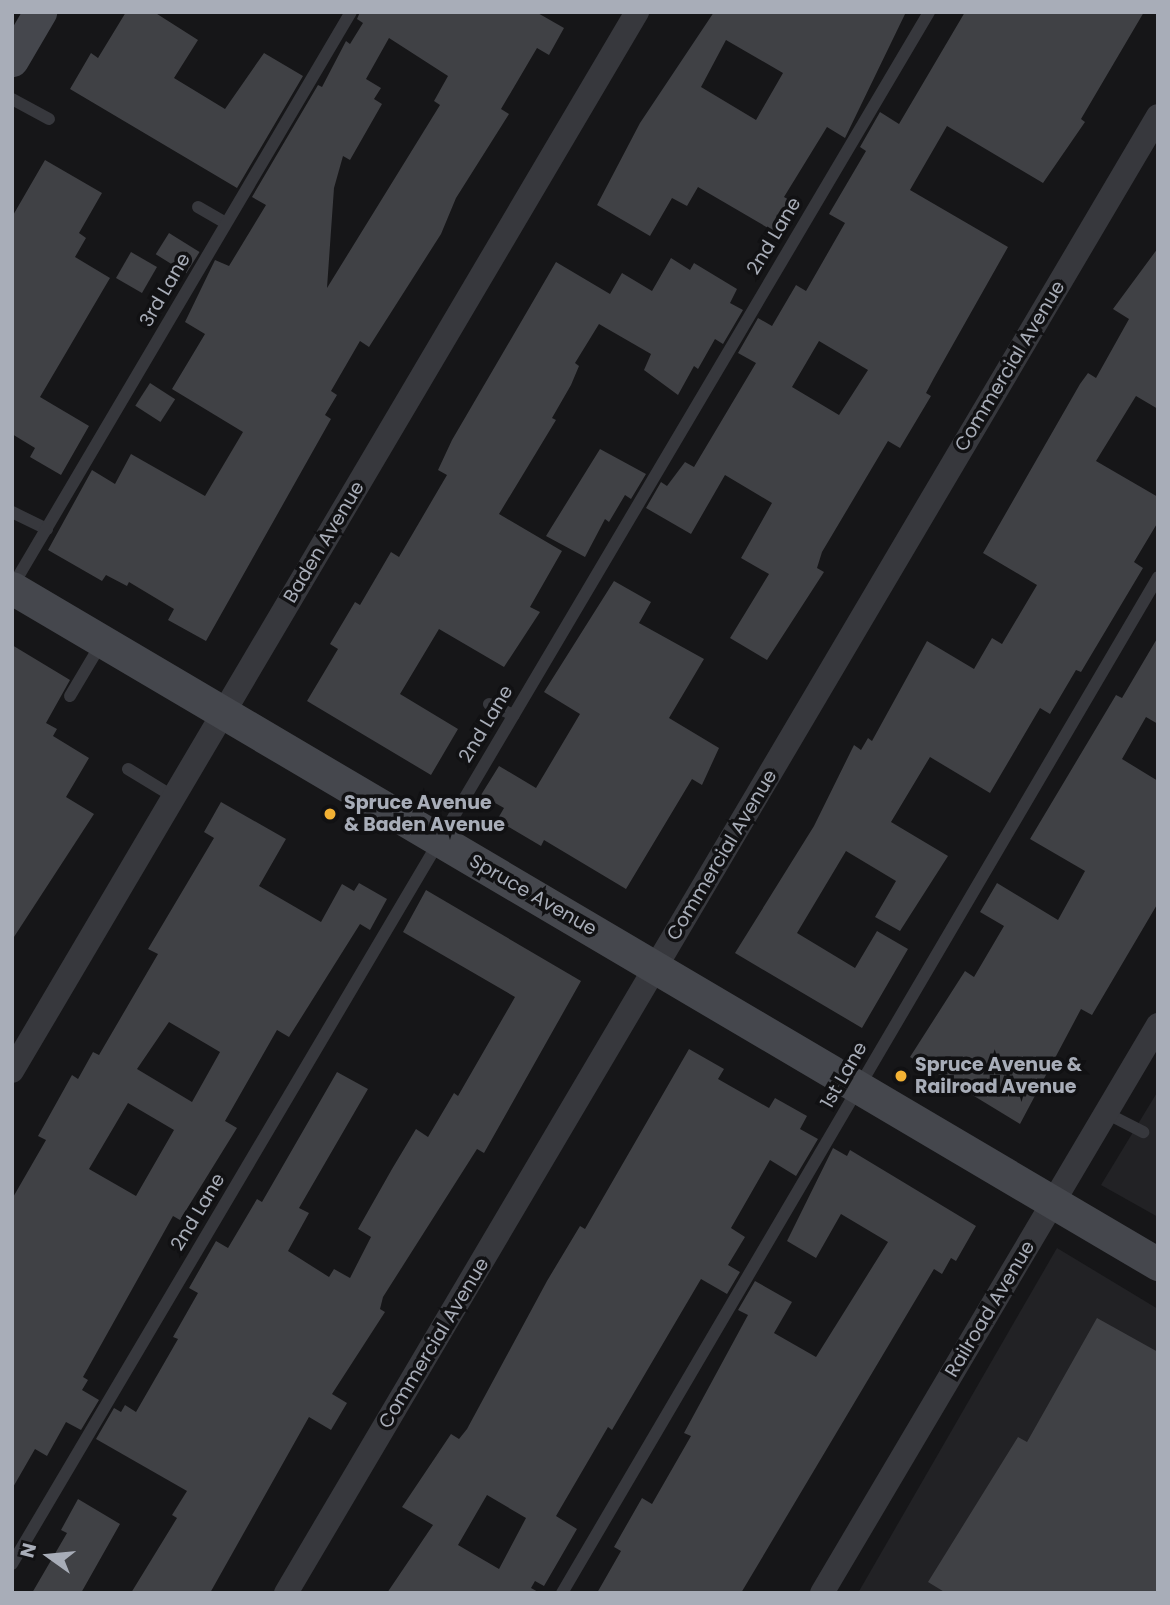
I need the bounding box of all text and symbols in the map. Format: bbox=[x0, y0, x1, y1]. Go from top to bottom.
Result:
street label: 2nd Lane bbox=[742, 193, 806, 279]
street label: 3rd Lane bbox=[135, 249, 195, 331]
street label: Commercial Avenue bbox=[950, 277, 1070, 455]
street label: Baden Avenue bbox=[279, 477, 369, 607]
street label: 2nd Lane bbox=[454, 681, 518, 767]
street label: Commercial Avenue bbox=[662, 766, 782, 944]
place label: Spruce Avenue & Baden Avenue bbox=[344, 792, 505, 836]
marker: Spruce Avenue & Baden Avenue bbox=[322, 806, 338, 822]
street label: Spruce Avenue bbox=[465, 849, 601, 941]
street label: 1st Lane bbox=[816, 1038, 872, 1112]
place label: Spruce Avenue & Railroad Avenue bbox=[915, 1054, 1082, 1098]
marker: Spruce Avenue & Railroad Avenue bbox=[893, 1068, 909, 1084]
street label: 2nd Lane bbox=[166, 1169, 230, 1255]
street label: Railroad Avenue bbox=[940, 1237, 1040, 1381]
street label: Commercial Avenue bbox=[374, 1254, 494, 1432]
north arrow bbox=[14, 1521, 84, 1591]
text: N bbox=[13, 1540, 43, 1561]

